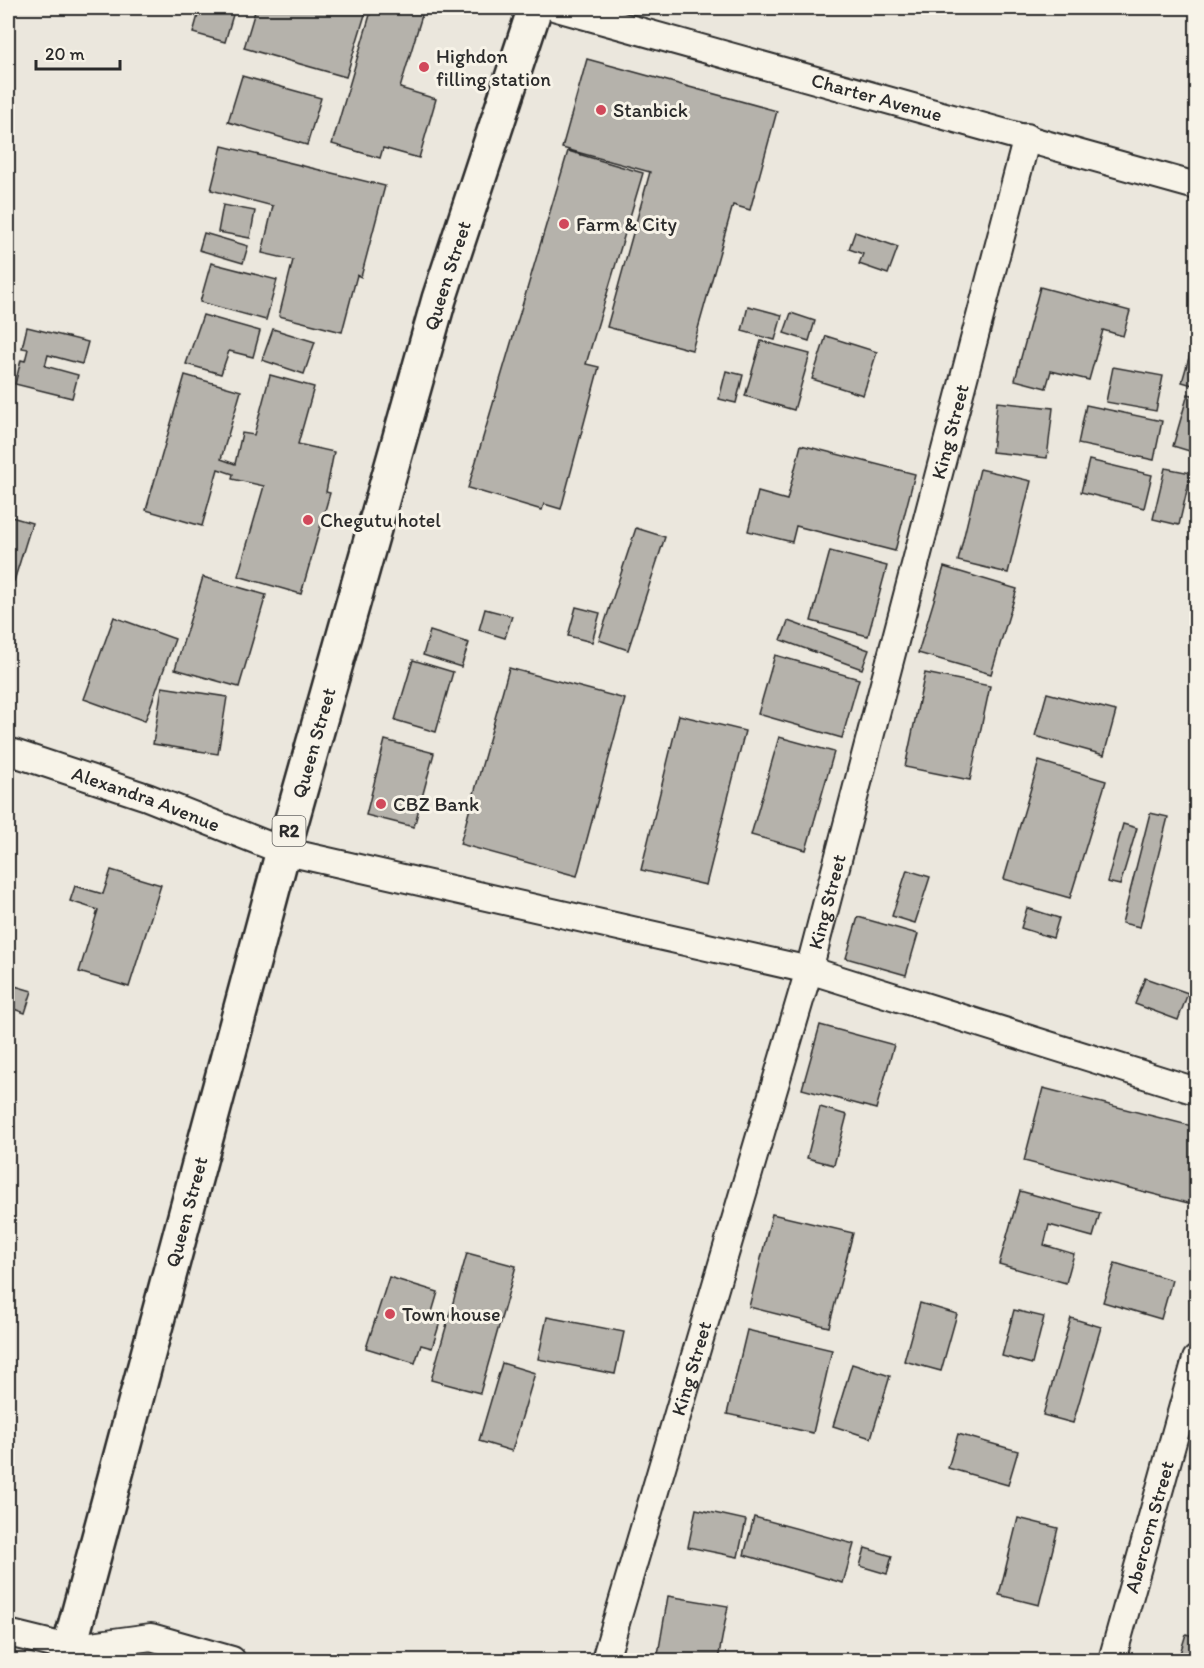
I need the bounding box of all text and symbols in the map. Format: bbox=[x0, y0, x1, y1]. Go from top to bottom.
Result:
scale bar bbox=[36, 33, 120, 71]
text: 20 m bbox=[45, 43, 85, 65]
place label: Highdon filling station bbox=[436, 44, 551, 91]
marker: Highdon filling station bbox=[417, 60, 431, 74]
street label: Charter Avenue bbox=[809, 67, 945, 127]
place label: Stanbick bbox=[613, 98, 688, 122]
marker: Stanbick bbox=[594, 103, 608, 117]
place label: Farm & City bbox=[576, 212, 677, 236]
marker: Farm & City bbox=[557, 217, 571, 231]
street label: Queen Street bbox=[419, 218, 476, 333]
street label: King Street bbox=[926, 381, 974, 482]
place label: Chegutu hotel bbox=[320, 508, 441, 532]
marker: Chegutu hotel bbox=[301, 513, 315, 527]
street label: Queen Street bbox=[287, 685, 341, 801]
street label: Alexandra Avenue bbox=[69, 761, 223, 837]
place label: CBZ Bank bbox=[393, 792, 479, 816]
marker: CBZ Bank bbox=[374, 797, 388, 811]
road number: R2 bbox=[272, 816, 306, 846]
street label: King Street bbox=[803, 851, 851, 952]
street label: Queen Street bbox=[160, 1154, 213, 1270]
place label: Town house bbox=[402, 1302, 501, 1326]
marker: Town house bbox=[383, 1307, 397, 1321]
street label: King Street bbox=[666, 1318, 717, 1418]
street label: Abercorn Street bbox=[1119, 1458, 1179, 1596]

